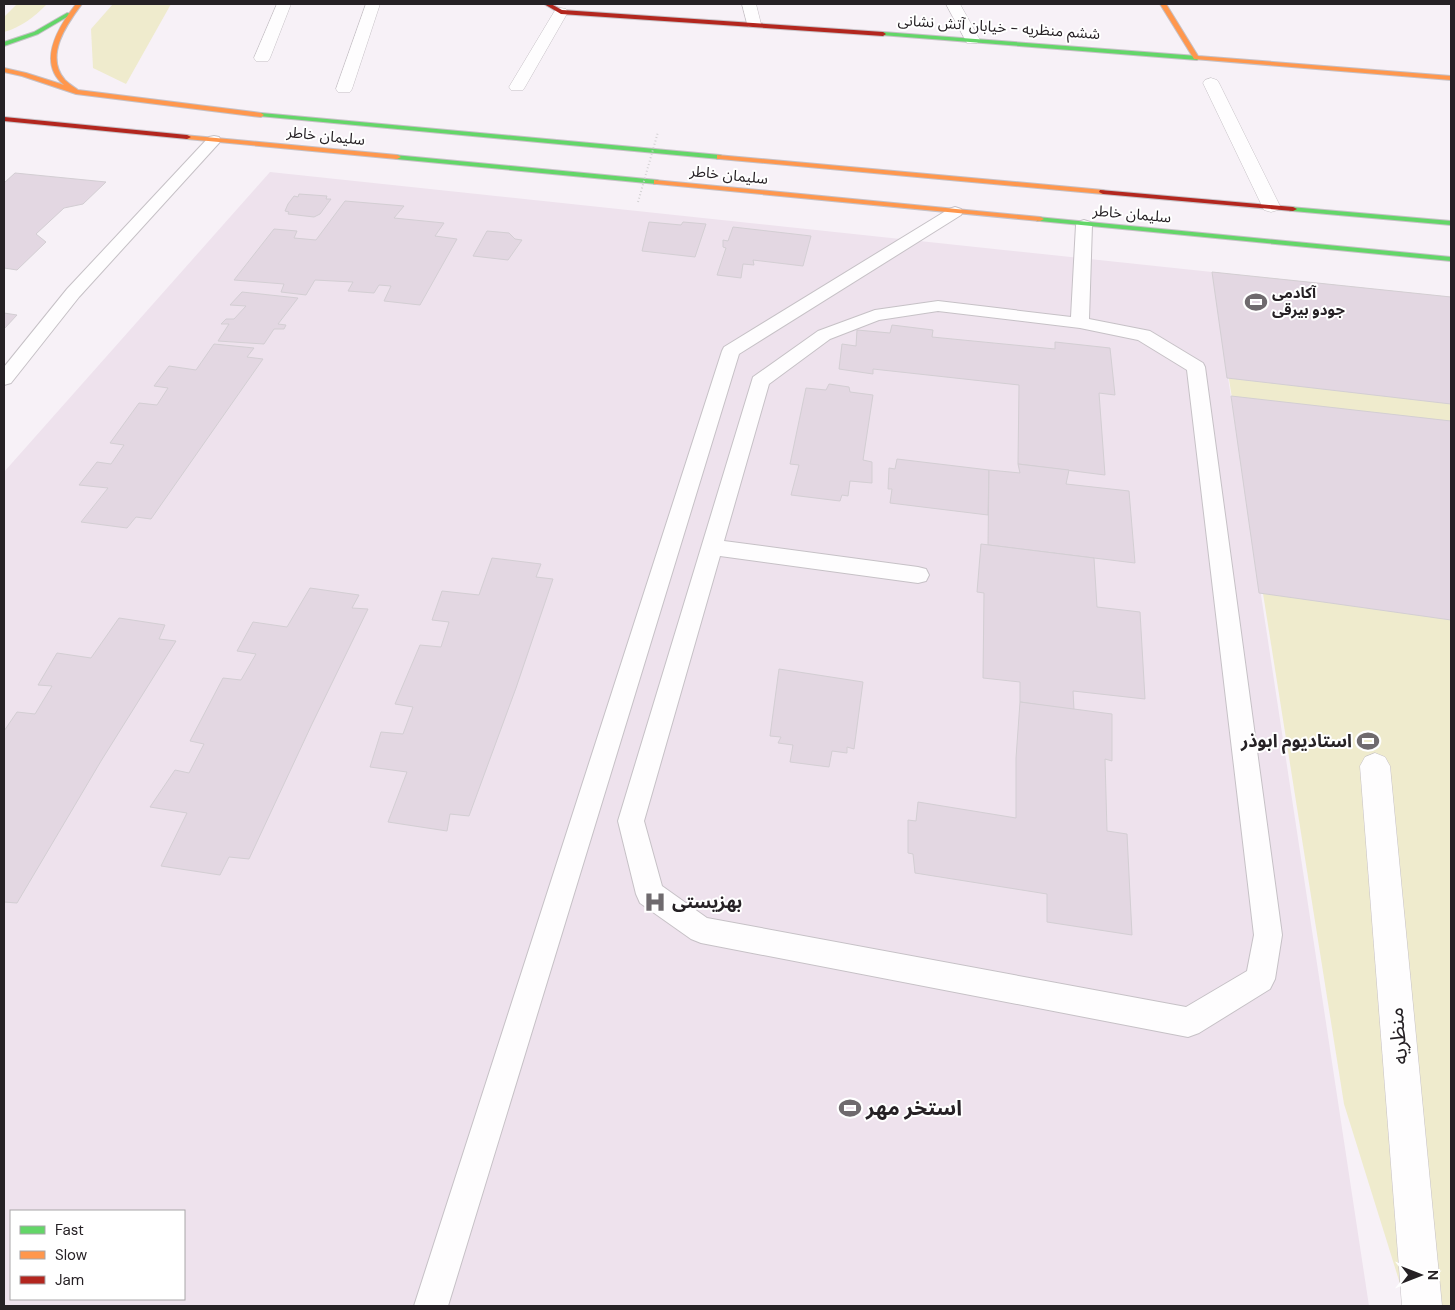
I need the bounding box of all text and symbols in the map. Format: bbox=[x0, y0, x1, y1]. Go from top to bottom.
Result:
street label: ششم منظریه - خیابان آتش نشانی bbox=[897, 10, 1101, 45]
street label: سلیمان خاطر bbox=[285, 122, 366, 150]
street label: سلیمان خاطر bbox=[688, 161, 769, 189]
street label: سلیمان خاطر bbox=[1091, 201, 1172, 227]
place label: آکادمی جودو بیرقی bbox=[1272, 283, 1345, 320]
sports icon: آکادمی جودو بیرقی bbox=[1243, 289, 1269, 315]
sports icon: استادیوم ابوذر bbox=[1355, 728, 1381, 754]
place label: استادیوم ابوذر bbox=[1240, 729, 1352, 754]
hospital icon: بهزیستی bbox=[642, 889, 668, 915]
place label: بهزیستی bbox=[672, 890, 742, 914]
street label: منظریه bbox=[1382, 1006, 1414, 1066]
place label: استخر مهر bbox=[865, 1094, 962, 1122]
sports icon: استخر مهر bbox=[837, 1095, 863, 1121]
legend bbox=[10, 1210, 185, 1300]
text: Fast bbox=[55, 1220, 84, 1240]
text: Slow bbox=[55, 1245, 88, 1265]
north arrow bbox=[1395, 1250, 1445, 1300]
text: Jam bbox=[55, 1270, 84, 1290]
text: N bbox=[1424, 1270, 1442, 1280]

